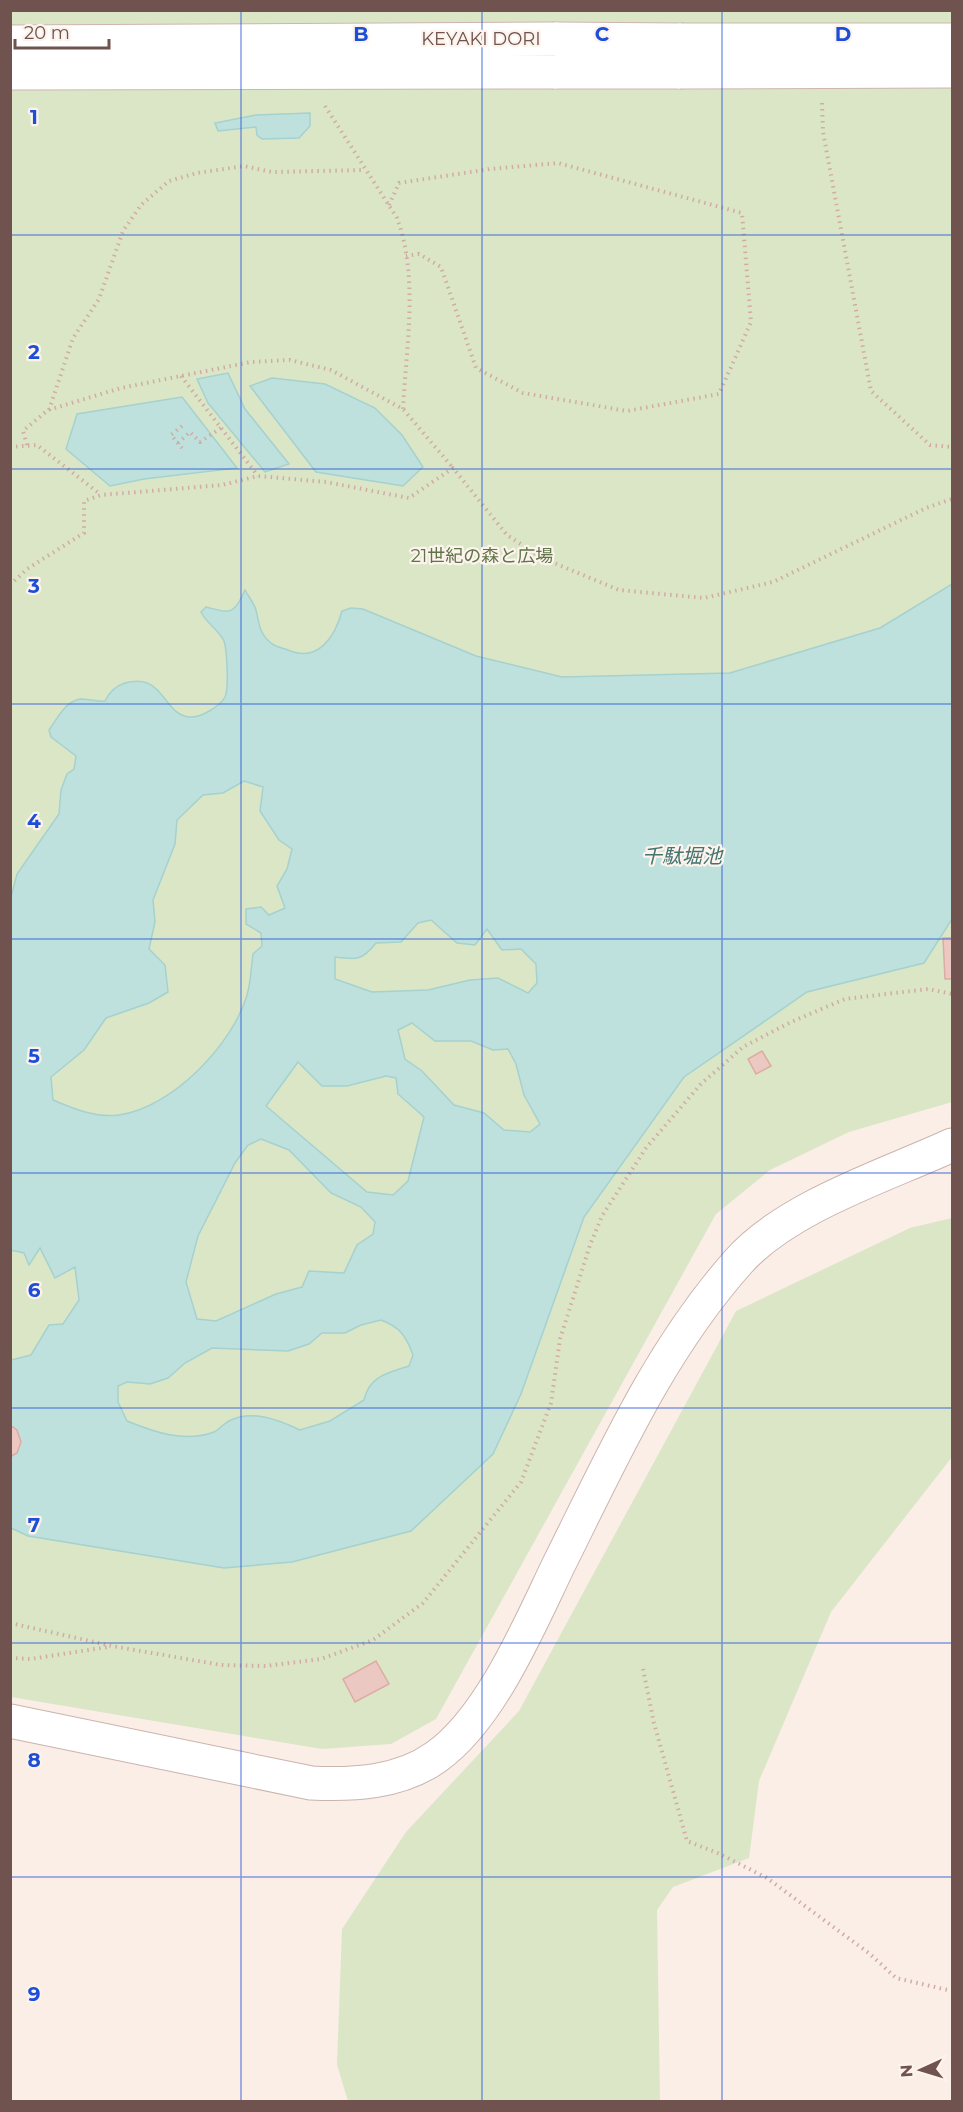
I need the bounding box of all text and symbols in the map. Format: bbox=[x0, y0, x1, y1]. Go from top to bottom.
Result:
scale bar bbox=[15, 12, 110, 50]
text: 20 m bbox=[24, 22, 70, 44]
text: B bbox=[353, 22, 369, 46]
text: C bbox=[595, 22, 610, 46]
text: D bbox=[835, 22, 851, 46]
street label: KEYAKI DORI bbox=[421, 28, 541, 50]
text: 1 bbox=[30, 105, 38, 129]
text: 2 bbox=[28, 340, 40, 364]
park label: 21世紀の森と広場 bbox=[411, 545, 553, 567]
text: 3 bbox=[27, 574, 40, 598]
text: 4 bbox=[27, 809, 41, 833]
water label: 千駄堀池 bbox=[642, 844, 724, 868]
text: 5 bbox=[28, 1044, 40, 1068]
text: 6 bbox=[28, 1278, 41, 1302]
text: 7 bbox=[28, 1513, 40, 1537]
text: 8 bbox=[27, 1748, 41, 1772]
text: 9 bbox=[28, 1982, 40, 2006]
north arrow bbox=[891, 2040, 951, 2100]
text: N bbox=[897, 2064, 916, 2078]

